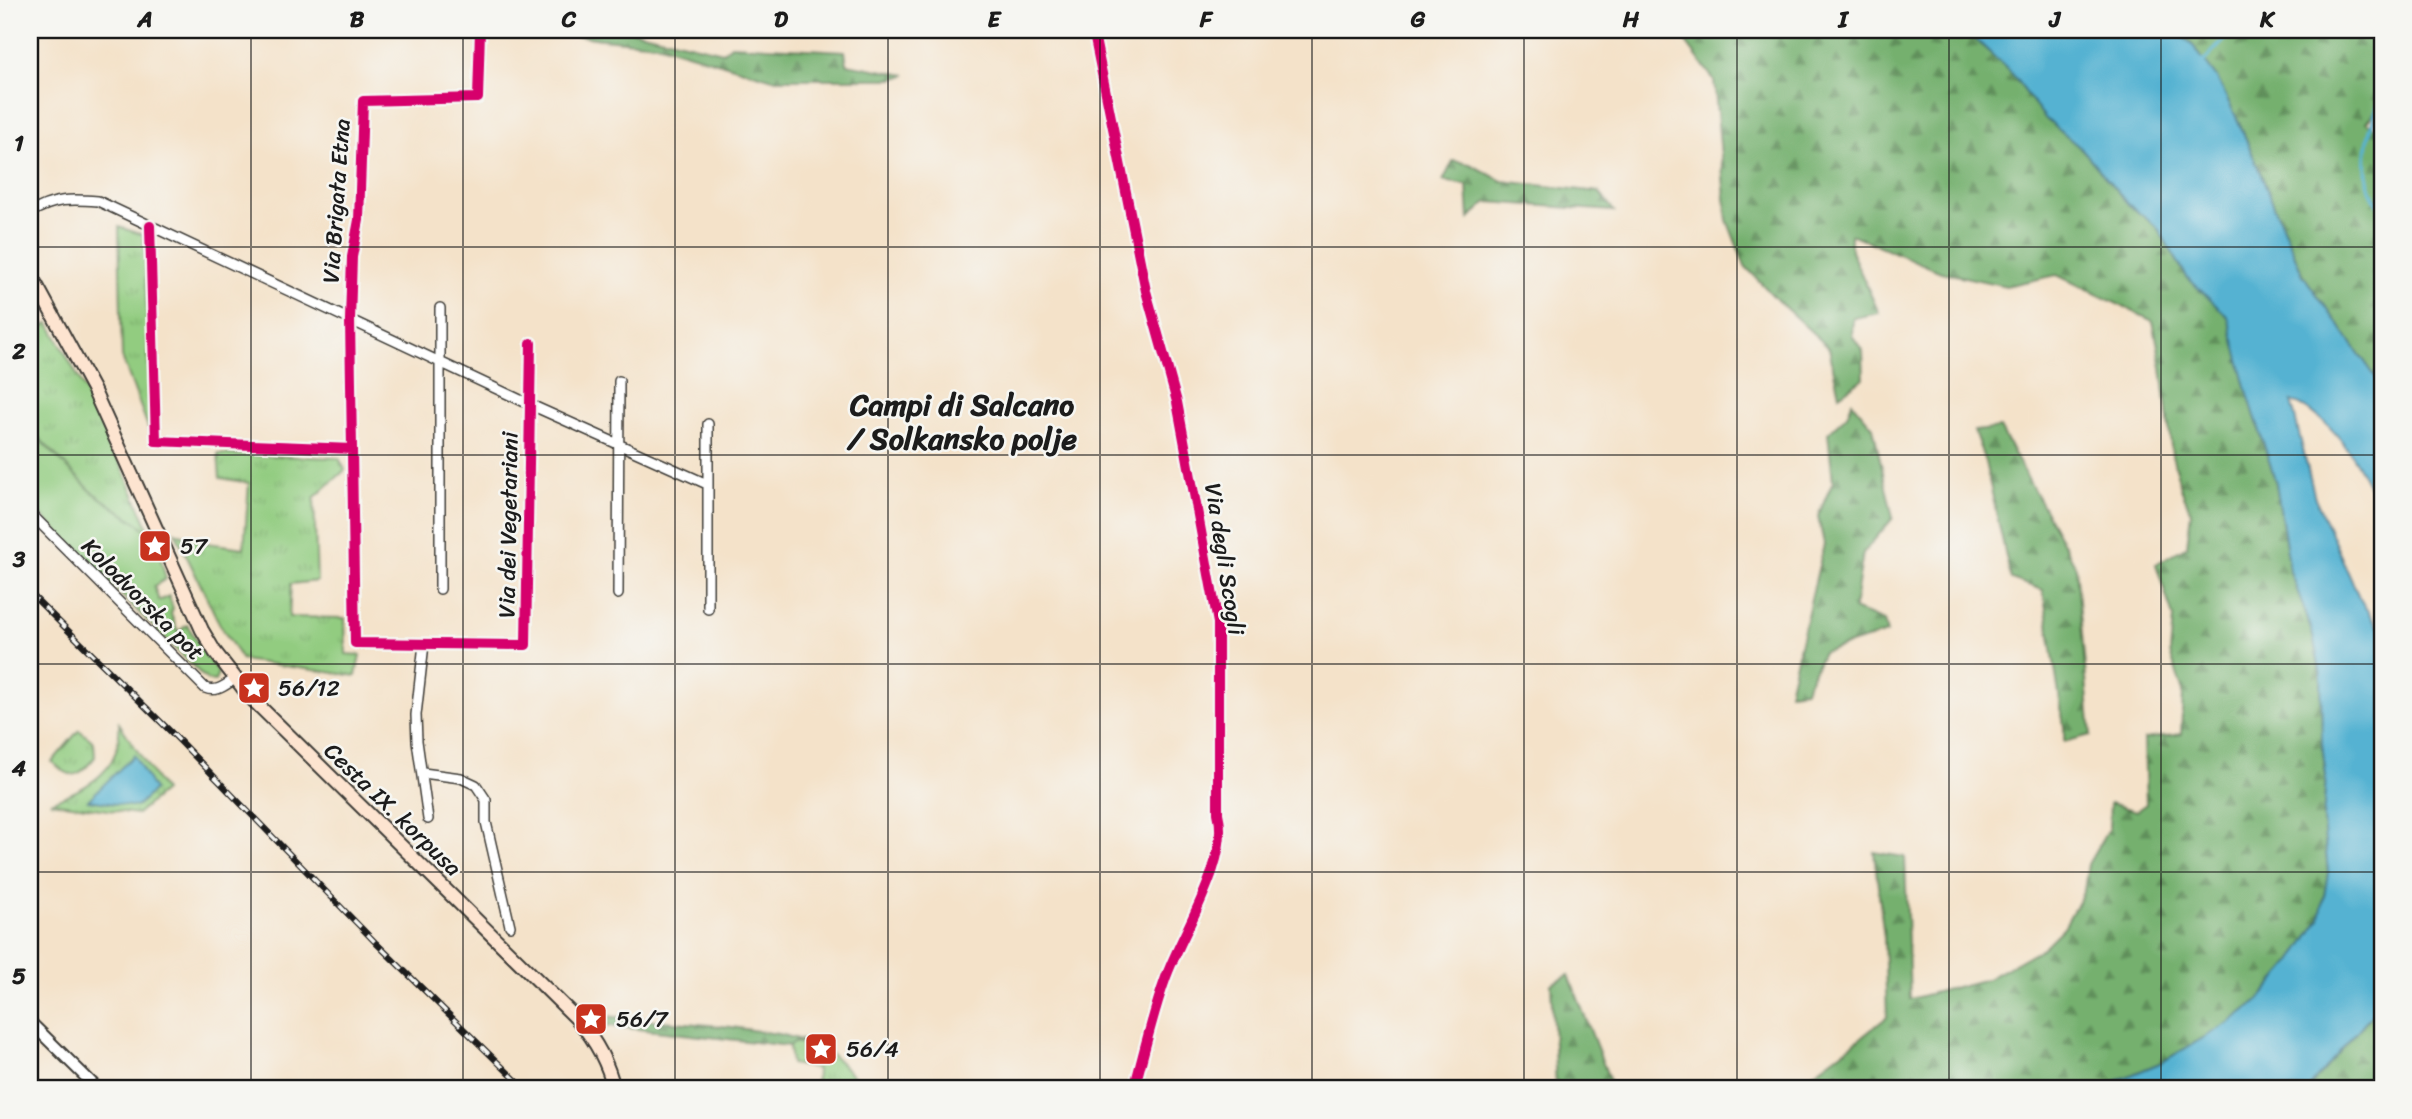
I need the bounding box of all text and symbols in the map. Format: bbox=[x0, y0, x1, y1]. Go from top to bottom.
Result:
text: A bbox=[136, 0, 153, 40]
text: B bbox=[350, 0, 365, 40]
text: C bbox=[561, 0, 577, 40]
text: D bbox=[774, 0, 789, 40]
text: E bbox=[988, 0, 1003, 40]
text: F bbox=[1199, 0, 1214, 40]
text: G bbox=[1410, 0, 1426, 40]
text: H bbox=[1622, 0, 1640, 40]
text: I bbox=[1837, 0, 1849, 40]
text: J bbox=[2048, 0, 2062, 40]
text: K bbox=[2259, 0, 2276, 40]
street label: Via Brigata Etna bbox=[310, 117, 363, 285]
text: 1 bbox=[14, 123, 24, 164]
text: 2 bbox=[11, 331, 26, 372]
district label: Campi di Salcano / Solkansko polje bbox=[846, 378, 1077, 466]
street label: Via dei Vegetariani bbox=[486, 431, 531, 619]
street label: Via degli Scogli bbox=[1192, 480, 1257, 639]
place label: 57 bbox=[180, 526, 209, 567]
place icon: 57 bbox=[136, 527, 174, 565]
street label: Kolodvorska pot bbox=[71, 528, 214, 671]
text: 3 bbox=[12, 539, 26, 580]
place label: 56/12 bbox=[278, 668, 340, 709]
place icon: 56/12 bbox=[235, 669, 273, 707]
street label: Cesta IX. korpusa bbox=[314, 732, 472, 887]
text: 4 bbox=[11, 748, 27, 789]
text: 5 bbox=[12, 956, 26, 997]
place label: 56/7 bbox=[616, 999, 670, 1040]
place icon: 56/7 bbox=[572, 1000, 610, 1038]
place label: 56/4 bbox=[846, 1029, 899, 1070]
place icon: 56/4 bbox=[802, 1030, 840, 1068]

